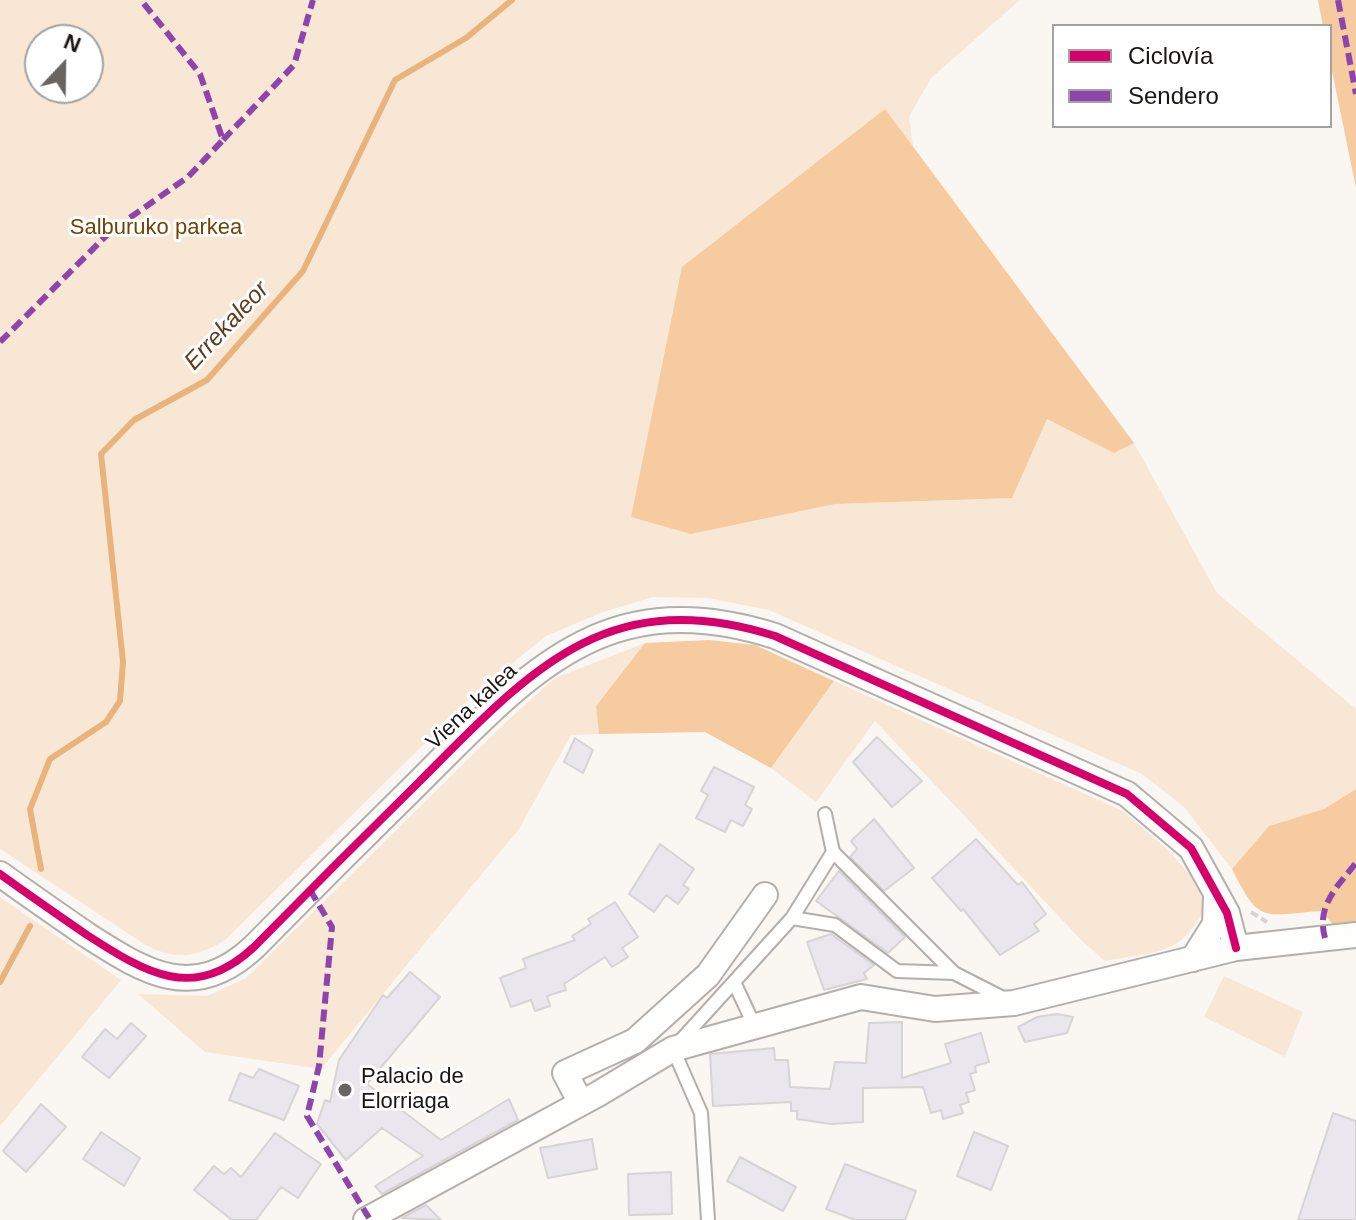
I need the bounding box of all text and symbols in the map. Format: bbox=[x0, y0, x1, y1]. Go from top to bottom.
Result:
north arrow bbox=[24, 24, 104, 104]
legend bbox=[1052, 24, 1332, 128]
text: N bbox=[60, 29, 84, 58]
text: Ciclovía bbox=[1128, 42, 1213, 69]
text: Sendero bbox=[1128, 82, 1219, 109]
park label: Salburuko parkea bbox=[70, 215, 242, 241]
water label: Errekaleor bbox=[179, 276, 275, 376]
street label: Viena kalea bbox=[421, 658, 523, 756]
place label: Palacio de Elorriaga bbox=[361, 1064, 464, 1116]
marker: Palacio de Elorriaga bbox=[336, 1081, 354, 1099]

